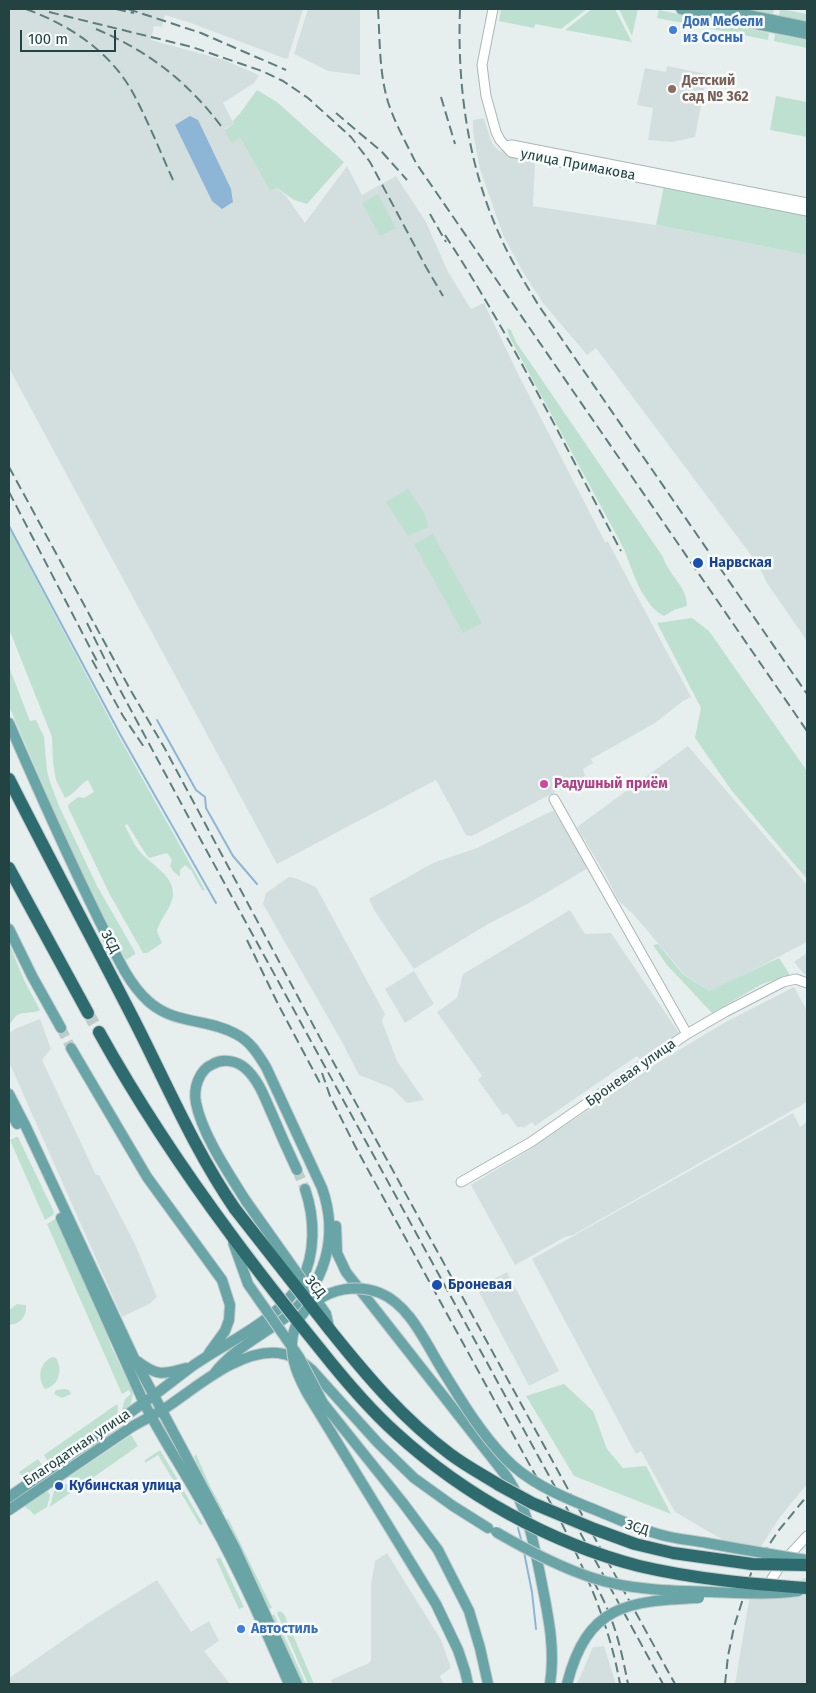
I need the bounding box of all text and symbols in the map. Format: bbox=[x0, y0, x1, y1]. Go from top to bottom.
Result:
place label: Дом Мебели из Сосны bbox=[683, 14, 763, 46]
scale bar bbox=[22, 20, 119, 52]
marker: Дом Мебели из Сосны bbox=[667, 24, 679, 36]
text: 100 m bbox=[28, 30, 68, 48]
place label: Детский сад № 362 bbox=[682, 73, 749, 105]
marker: Детский сад № 362 bbox=[666, 83, 678, 95]
street label: улица Примакова bbox=[519, 146, 637, 184]
place label: Нарвская bbox=[709, 555, 772, 571]
marker: Нарвская bbox=[691, 556, 705, 570]
place label: Радушный приём bbox=[554, 776, 668, 792]
marker: Радушный приём bbox=[538, 778, 550, 790]
street label: ЗСД bbox=[97, 928, 123, 956]
street label: Броневая улица bbox=[583, 1036, 679, 1110]
street label: ЗСД bbox=[301, 1273, 329, 1301]
place label: Броневая bbox=[448, 1277, 512, 1293]
marker: Броневая bbox=[430, 1278, 444, 1292]
street label: Благодатная улица bbox=[20, 1406, 134, 1490]
place label: Кубинская улица bbox=[69, 1478, 181, 1494]
marker: Кубинская улица bbox=[53, 1480, 65, 1492]
street label: ЗСД bbox=[623, 1517, 651, 1539]
place label: Автостиль bbox=[251, 1621, 318, 1637]
marker: Автостиль bbox=[235, 1623, 247, 1635]

